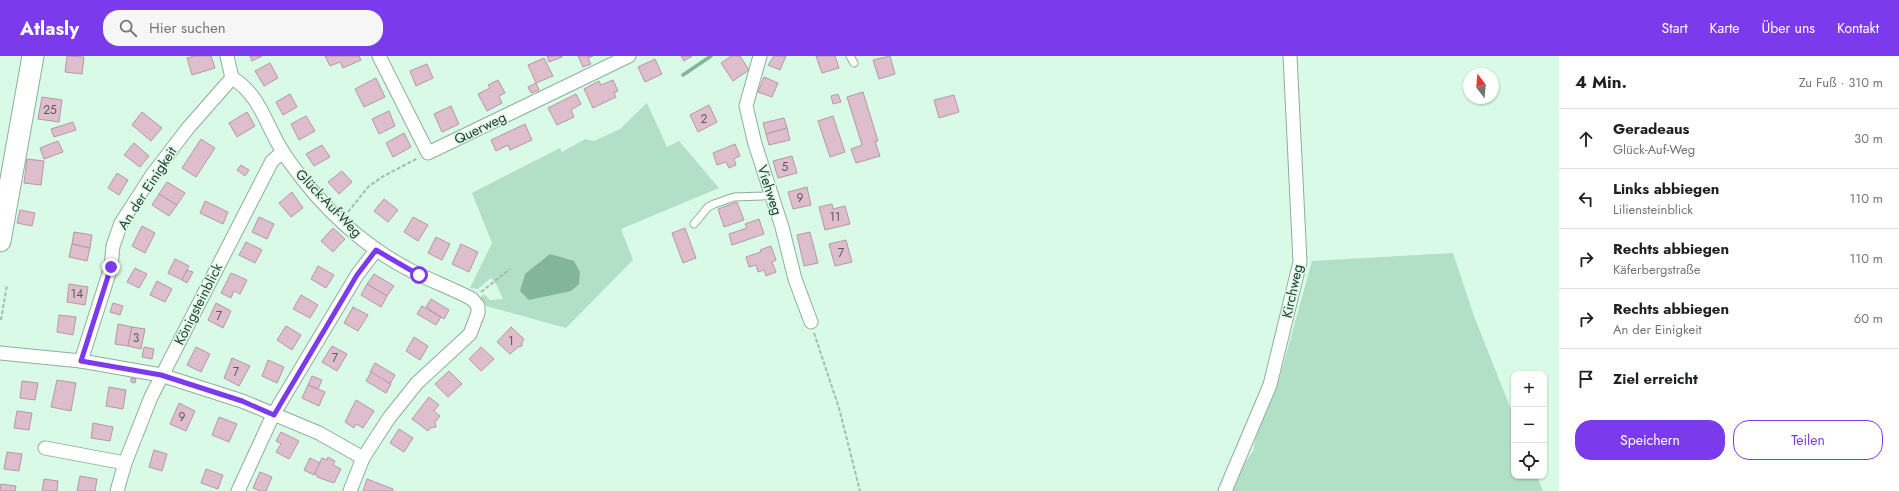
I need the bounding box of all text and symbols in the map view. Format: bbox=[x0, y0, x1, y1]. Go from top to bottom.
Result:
search box bbox=[103, 10, 383, 46]
text: Atlasly bbox=[20, 15, 79, 42]
icon: search bbox=[117, 17, 139, 39]
text: Hier suchen bbox=[149, 17, 226, 39]
text: Start bbox=[1662, 18, 1688, 38]
text: Karte bbox=[1710, 18, 1740, 38]
text: Über uns bbox=[1762, 18, 1815, 38]
text: Kontakt bbox=[1837, 18, 1879, 38]
north arrow bbox=[1463, 68, 1499, 104]
text: 4 Min. bbox=[1575, 70, 1627, 94]
text: Zu Fuß · 310 m bbox=[1799, 73, 1883, 92]
house number: 25 bbox=[43, 101, 57, 119]
street label: Querweg bbox=[451, 107, 509, 149]
house number: 2 bbox=[701, 110, 708, 128]
text: Geradeaus bbox=[1613, 118, 1689, 140]
icon: ahead bbox=[1575, 128, 1597, 150]
text: 30 m bbox=[1854, 129, 1883, 148]
text: Glück-Auf-Weg bbox=[1613, 140, 1695, 159]
street label: An der Einigkeit bbox=[113, 142, 182, 233]
house number: 5 bbox=[782, 158, 789, 176]
street label: Viehweg bbox=[752, 162, 788, 218]
street label: Glück-Auf-Weg bbox=[291, 164, 367, 242]
text: Links abbiegen bbox=[1613, 178, 1719, 200]
icon: left bbox=[1575, 188, 1597, 210]
house number: 9 bbox=[797, 189, 804, 207]
text: 110 m bbox=[1849, 189, 1883, 208]
text: Liliensteinblick bbox=[1613, 200, 1693, 219]
house number: 11 bbox=[830, 208, 840, 226]
text: Rechts abbiegen bbox=[1613, 238, 1729, 260]
house number: 7 bbox=[838, 244, 845, 262]
icon: right bbox=[1575, 248, 1597, 270]
text: 110 m bbox=[1849, 249, 1883, 268]
route end bbox=[102, 258, 120, 276]
street label: Königsteinblick bbox=[169, 259, 227, 348]
text: Käferbergstraße bbox=[1613, 260, 1700, 279]
street label: Kirchweg bbox=[1277, 262, 1307, 320]
route start bbox=[410, 266, 428, 284]
house number: 14 bbox=[71, 285, 83, 303]
text: Rechts abbiegen bbox=[1613, 298, 1729, 320]
house number: 7 bbox=[216, 307, 223, 325]
icon: right bbox=[1575, 308, 1597, 330]
text: 60 m bbox=[1854, 309, 1883, 328]
text: An der Einigkeit bbox=[1613, 320, 1702, 339]
house number: 3 bbox=[133, 329, 140, 347]
house number: 1 bbox=[508, 332, 514, 350]
house number: 7 bbox=[332, 349, 339, 367]
house number: 7 bbox=[233, 363, 240, 381]
icon: arrive bbox=[1575, 368, 1597, 390]
text: Ziel erreicht bbox=[1613, 368, 1698, 390]
map controls bbox=[1511, 371, 1547, 479]
button: + bbox=[1511, 371, 1547, 407]
button: − bbox=[1511, 407, 1547, 443]
house number: 9 bbox=[179, 408, 186, 426]
button: Speichern bbox=[1575, 420, 1725, 460]
button: Teilen bbox=[1733, 420, 1883, 460]
button: locate bbox=[1511, 443, 1547, 479]

